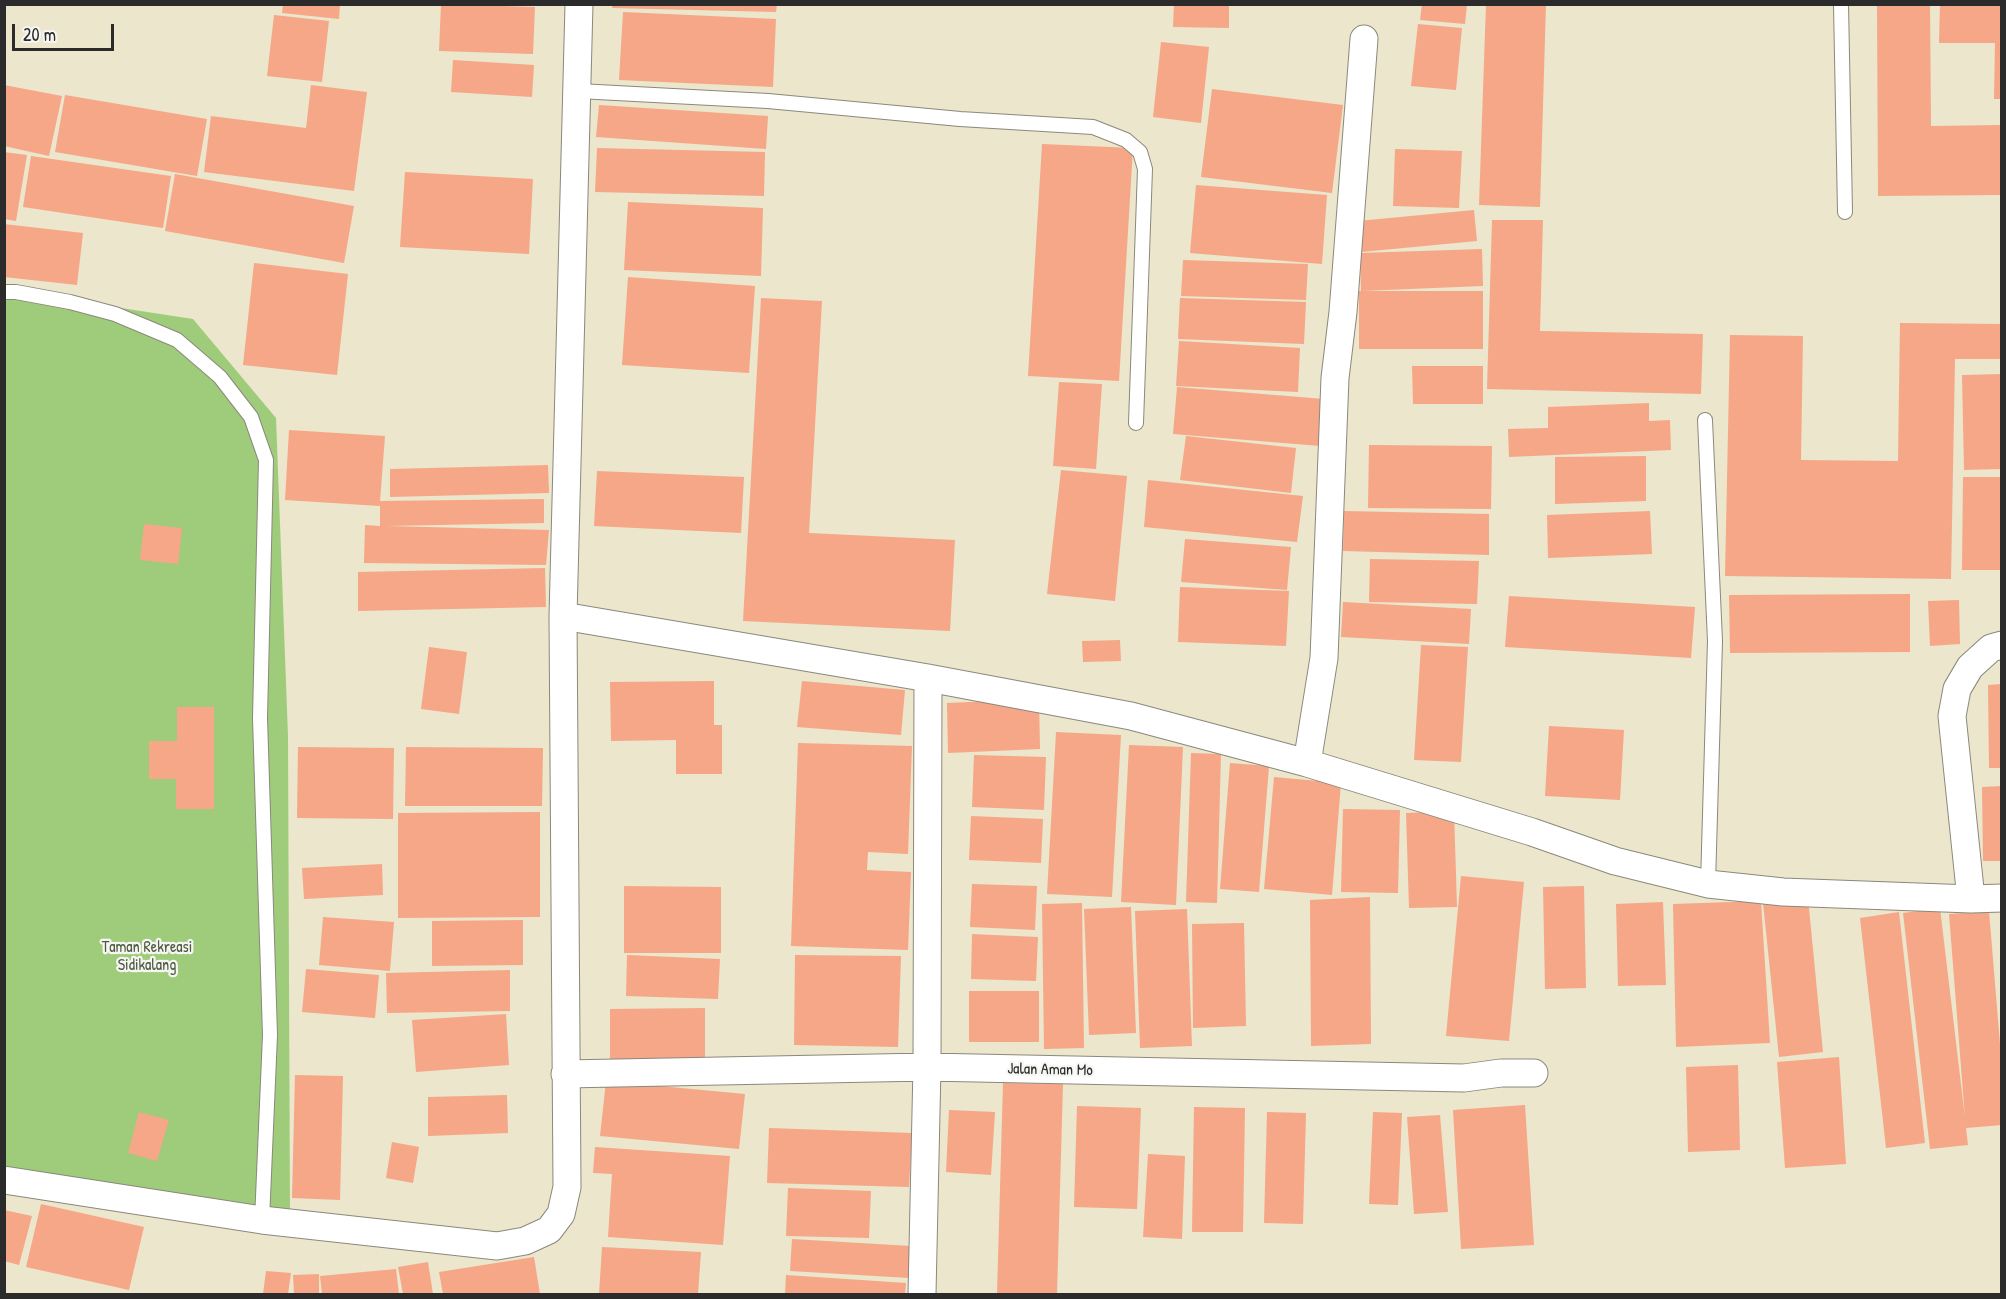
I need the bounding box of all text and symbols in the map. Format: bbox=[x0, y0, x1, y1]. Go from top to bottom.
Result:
scale bar bbox=[15, 12, 117, 50]
text: 20 m bbox=[23, 22, 56, 47]
park label: Taman Rekreasi Sidikalang bbox=[102, 938, 192, 976]
street label: Jalan Aman Mo bbox=[1007, 1060, 1093, 1080]

